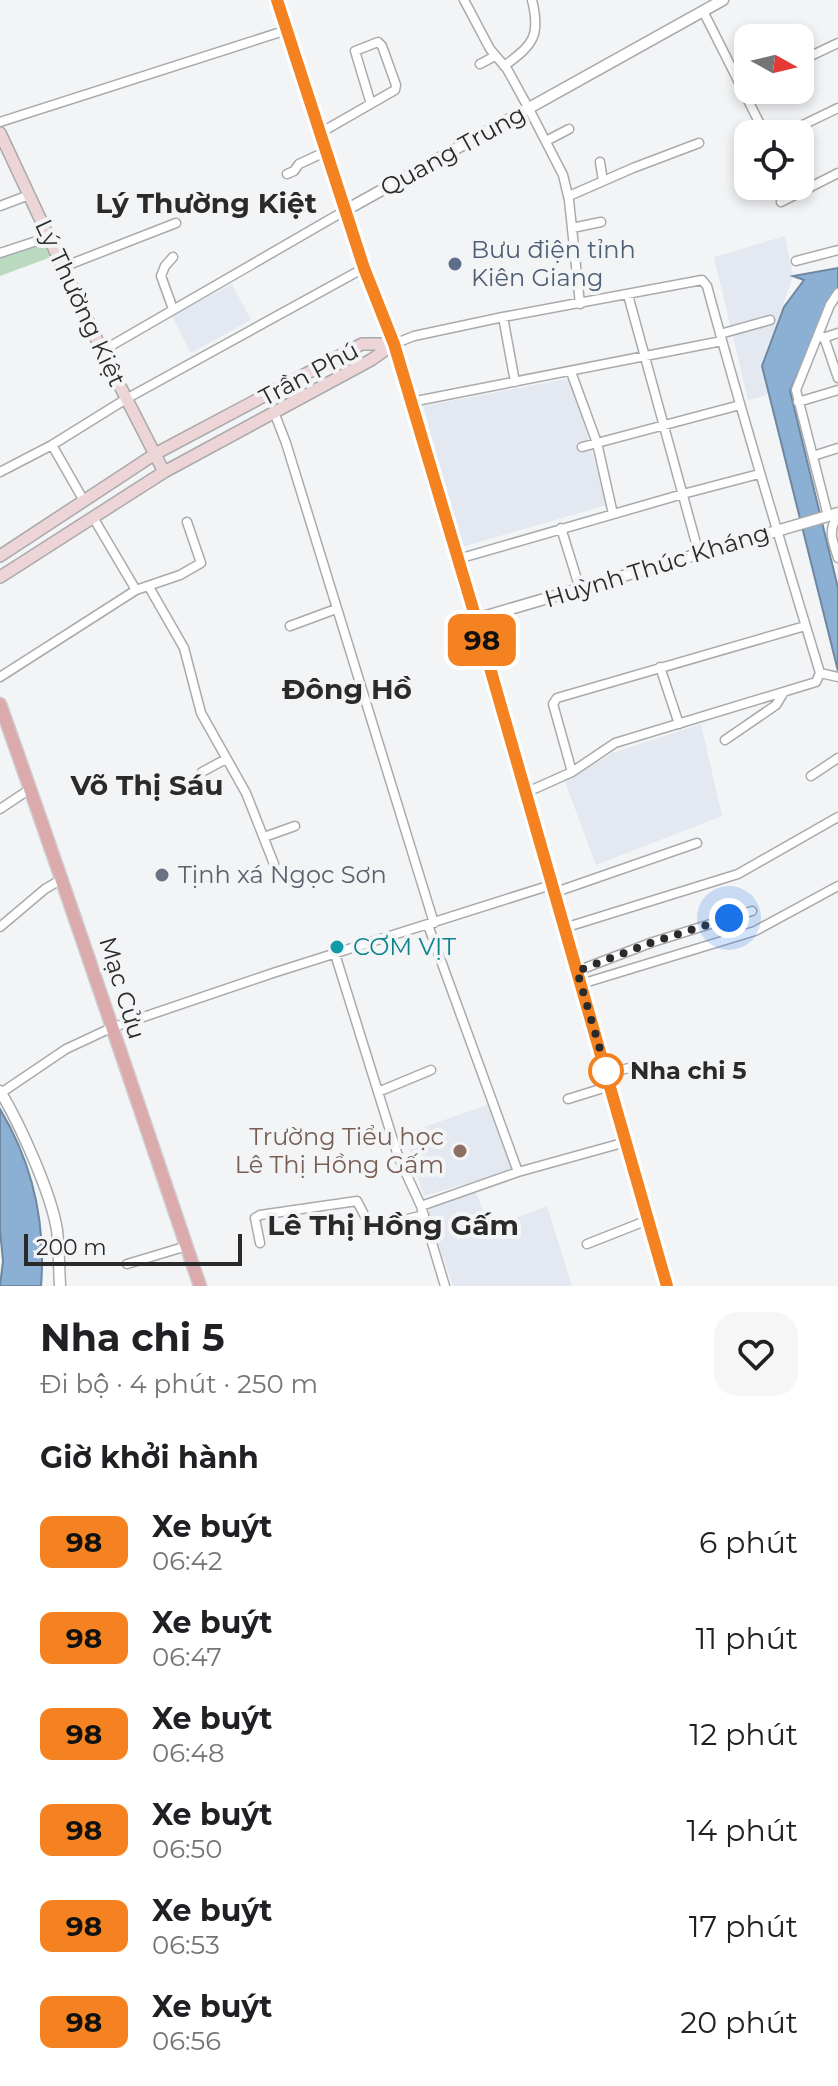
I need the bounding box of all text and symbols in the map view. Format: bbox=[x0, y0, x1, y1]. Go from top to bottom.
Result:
north arrow bbox=[734, 24, 814, 104]
map controls bbox=[734, 24, 814, 200]
street label: Quang Trung bbox=[375, 99, 530, 202]
button: locate bbox=[734, 120, 814, 200]
district label: Lý Thường Kiệt bbox=[95, 186, 317, 220]
street label: Lý Thường Kiệt bbox=[29, 215, 132, 391]
place label: Bưu điện tỉnh Kiên Giang bbox=[471, 235, 636, 292]
marker: Bưu điện tỉnh Kiên Giang bbox=[446, 255, 464, 273]
street label: Trần Phú bbox=[254, 335, 363, 412]
street label: Huỳnh Thúc Kháng bbox=[541, 518, 773, 613]
line badge: 98 bbox=[446, 614, 518, 666]
text: 98 bbox=[464, 623, 500, 657]
district label: Đông Hồ bbox=[282, 672, 412, 706]
district label: Võ Thị Sáu bbox=[70, 768, 224, 802]
place label: Tịnh xá Ngọc Sơn bbox=[178, 860, 387, 889]
marker: Tịnh xá Ngọc Sơn bbox=[153, 866, 171, 884]
your location bbox=[709, 898, 749, 938]
place label: CƠM VỊT bbox=[353, 932, 456, 961]
street label: Mạc Cửu bbox=[93, 933, 152, 1043]
marker: CƠM VỊT bbox=[328, 938, 346, 956]
marker: Nha chi 5 bbox=[589, 1054, 623, 1088]
place label: Nha chi 5 bbox=[630, 1056, 747, 1085]
place label: Trường Tiểu học Lê Thị Hồng Gấm bbox=[235, 1122, 444, 1179]
marker: Trường Tiểu học Lê Thị Hồng Gấm bbox=[451, 1142, 469, 1160]
district label: Lê Thị Hồng Gấm bbox=[267, 1208, 519, 1242]
scale bar bbox=[24, 1230, 242, 1266]
text: 200 m bbox=[36, 1234, 107, 1261]
button: heart bbox=[714, 1312, 798, 1396]
text: Nha chi 5 bbox=[40, 1314, 225, 1361]
text: Đi bộ · 4 phút · 250 m bbox=[40, 1368, 318, 1400]
text: Giờ khởi hành bbox=[40, 1439, 259, 1476]
text: Xe buýt bbox=[152, 1508, 272, 1545]
text: 6 phút bbox=[699, 1524, 798, 1561]
text: 98 bbox=[66, 1525, 102, 1559]
text: 06:42 bbox=[152, 1545, 222, 1577]
text: Xe buýt bbox=[152, 1604, 272, 1641]
text: 11 phút bbox=[696, 1620, 798, 1657]
text: 98 bbox=[66, 1621, 102, 1655]
text: 06:47 bbox=[152, 1641, 222, 1673]
text: Xe buýt bbox=[152, 1700, 272, 1737]
text: 12 phút bbox=[689, 1716, 798, 1753]
text: 98 bbox=[66, 1717, 102, 1751]
text: 06:48 bbox=[152, 1737, 225, 1769]
text: Xe buýt bbox=[152, 1796, 272, 1833]
text: 14 phút bbox=[687, 1812, 798, 1849]
text: 98 bbox=[66, 1813, 102, 1847]
text: 06:50 bbox=[152, 1833, 223, 1865]
text: Xe buýt bbox=[152, 1892, 272, 1929]
text: 17 phút bbox=[689, 1908, 798, 1945]
text: 98 bbox=[66, 1909, 102, 1943]
text: 06:53 bbox=[152, 1929, 220, 1961]
text: Xe buýt bbox=[152, 1988, 272, 2025]
text: 20 phút bbox=[680, 2004, 798, 2041]
text: 98 bbox=[66, 2005, 102, 2039]
text: 06:56 bbox=[152, 2025, 221, 2057]

